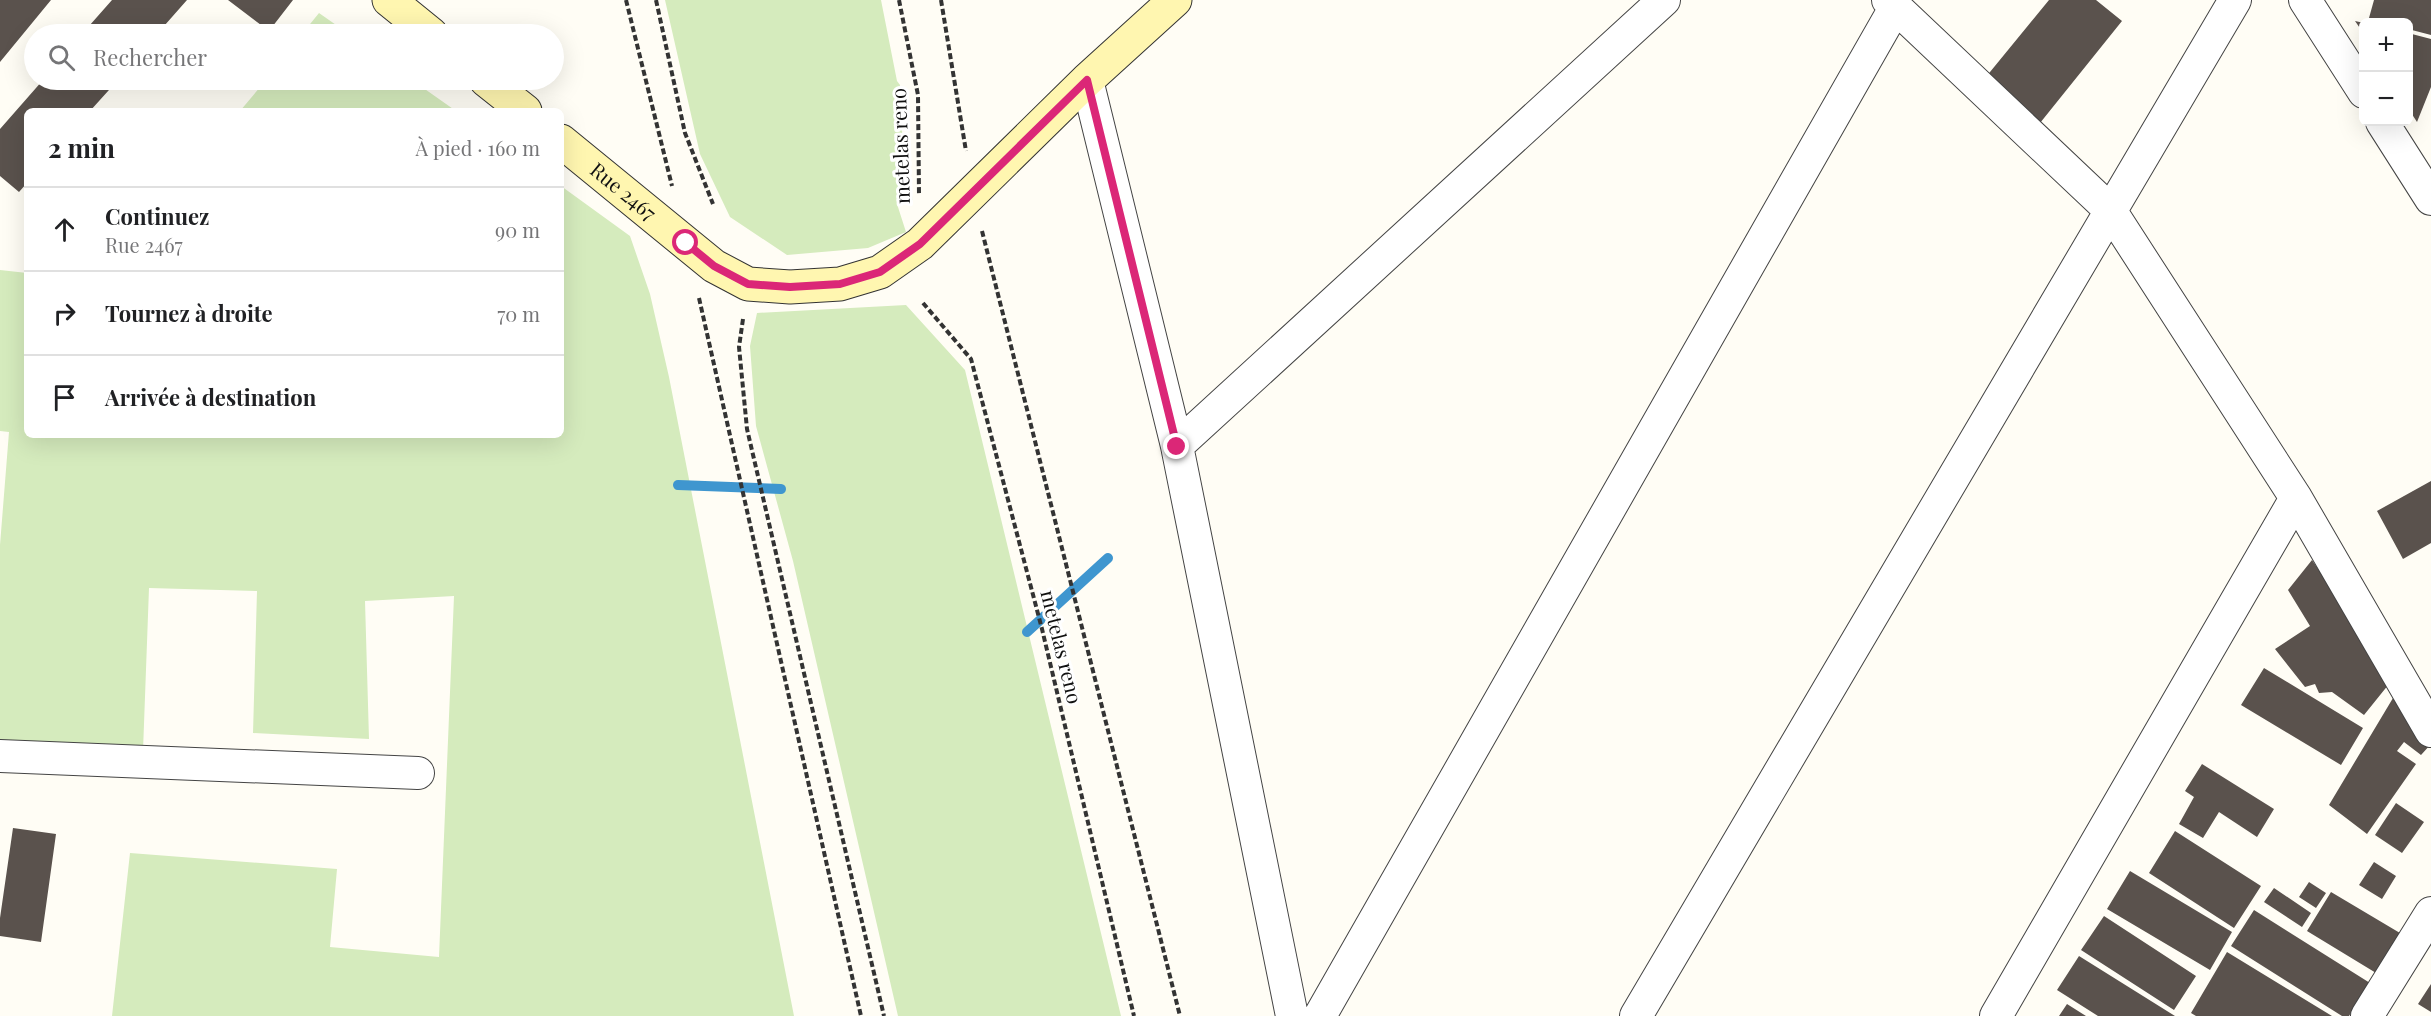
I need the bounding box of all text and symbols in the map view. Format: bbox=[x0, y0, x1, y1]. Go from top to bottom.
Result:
map controls bbox=[2359, 18, 2413, 126]
button: + bbox=[2359, 18, 2413, 72]
search box bbox=[24, 24, 564, 90]
icon: search bbox=[45, 41, 78, 74]
text: Rechercher bbox=[93, 42, 207, 72]
button: − bbox=[2359, 72, 2413, 126]
street label: metelas reno bbox=[884, 87, 915, 205]
text: 2 min bbox=[48, 130, 115, 165]
text: À pied · 160 m bbox=[415, 134, 540, 161]
street label: Rue 2467 bbox=[585, 155, 663, 225]
text: Continuez bbox=[105, 201, 209, 231]
icon: ahead bbox=[48, 213, 81, 246]
text: 90 m bbox=[495, 216, 540, 243]
route start bbox=[672, 229, 698, 255]
text: Rue 2467 bbox=[105, 231, 183, 258]
icon: right bbox=[48, 297, 81, 330]
text: Tournez à droite bbox=[105, 298, 273, 328]
text: 70 m bbox=[497, 300, 540, 327]
icon: arrive bbox=[48, 381, 81, 414]
text: Arrivée à destination bbox=[105, 382, 316, 412]
route end bbox=[1163, 433, 1189, 459]
street label: metelas reno bbox=[1035, 587, 1090, 706]

